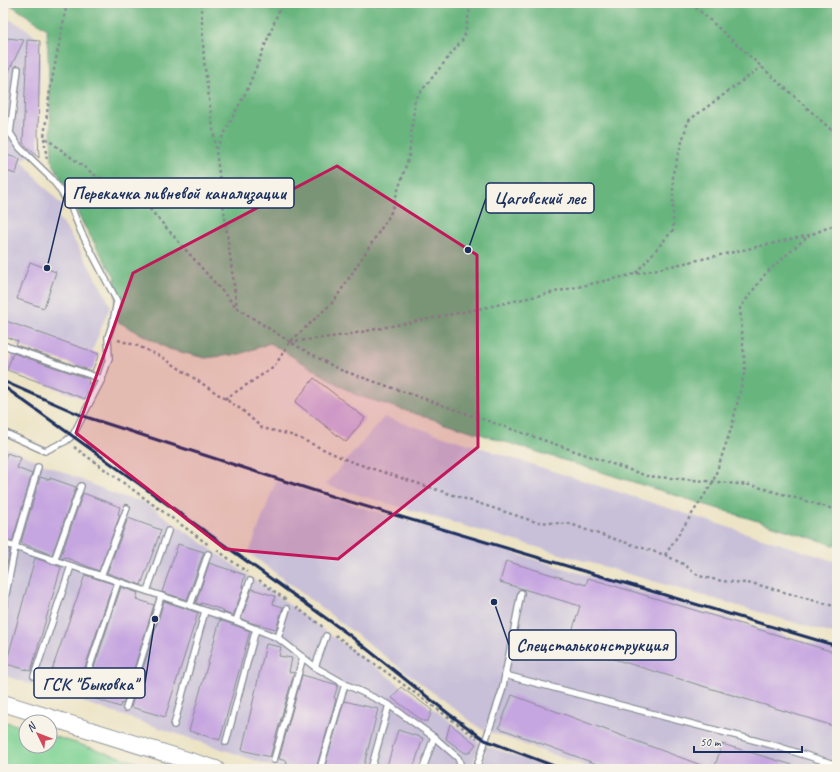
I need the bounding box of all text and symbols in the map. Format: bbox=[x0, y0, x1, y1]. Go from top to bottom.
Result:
callout: Перекачка ливневой канализации bbox=[65, 178, 294, 208]
text: Перекачка ливневой канализации bbox=[72, 182, 288, 205]
callout: Цаговский лес bbox=[486, 183, 594, 213]
text: Цаговский лес bbox=[494, 187, 587, 209]
callout: Спецстальконструкция bbox=[509, 630, 676, 660]
text: Спецстальконструкция bbox=[516, 634, 669, 656]
callout: ГСК "Быковка" bbox=[34, 668, 145, 698]
text: ГСК "Быковка" bbox=[43, 673, 141, 695]
north arrow bbox=[18, 714, 58, 754]
text: N bbox=[23, 718, 40, 734]
scale bar bbox=[694, 728, 802, 754]
text: 50 m bbox=[700, 734, 722, 750]

